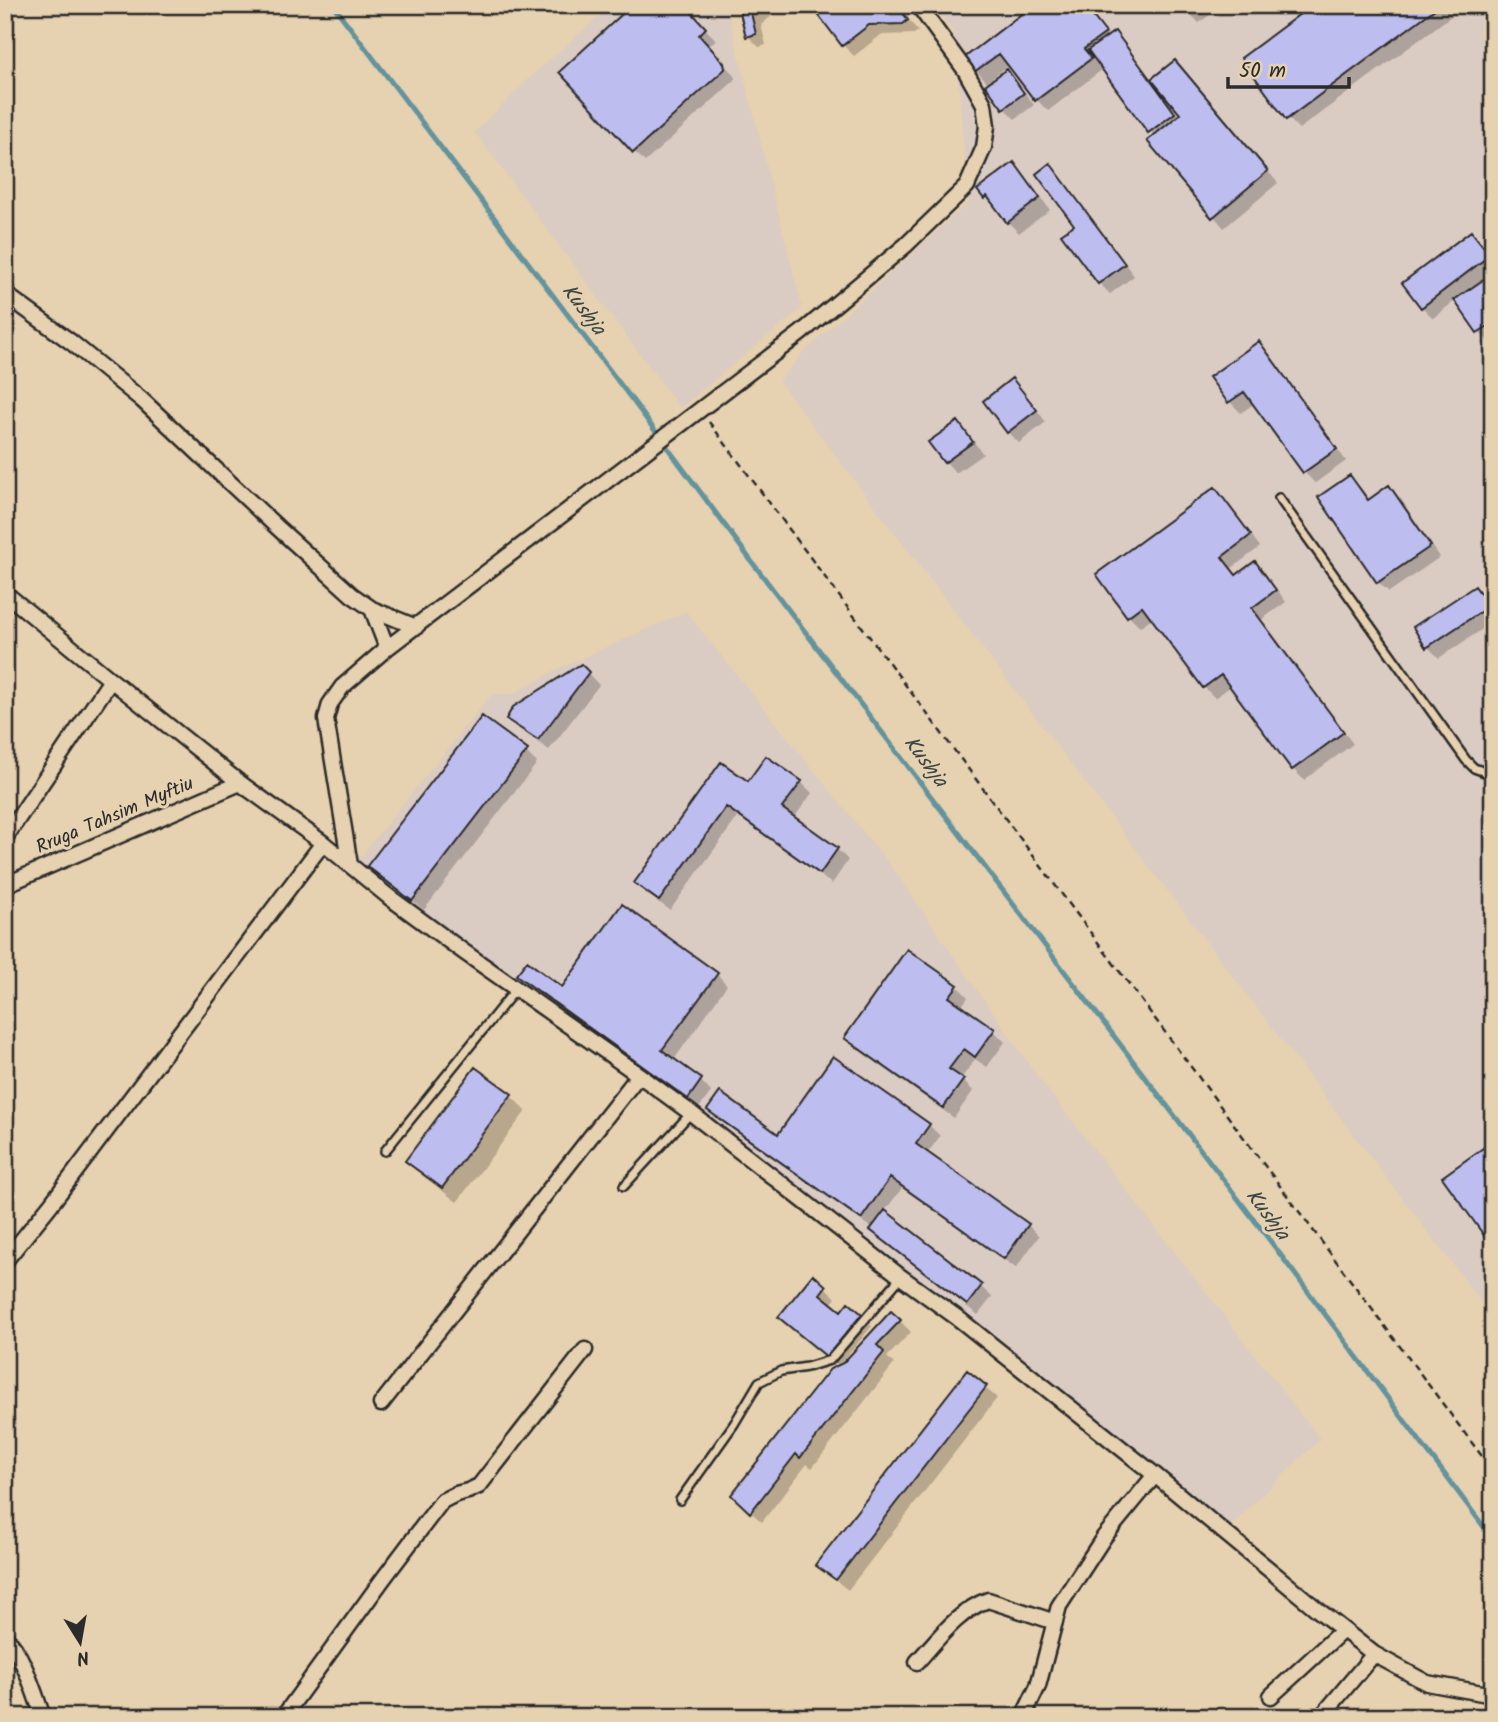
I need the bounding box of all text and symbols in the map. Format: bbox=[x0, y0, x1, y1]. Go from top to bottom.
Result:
scale bar bbox=[1228, 46, 1349, 90]
text: 50 m bbox=[1239, 55, 1286, 88]
water label: Kushja bbox=[552, 277, 614, 344]
water label: Kushja bbox=[894, 729, 956, 796]
street label: Rruga Tahsim Myftiu bbox=[31, 769, 199, 863]
water label: Kushja bbox=[1236, 1182, 1298, 1249]
north arrow bbox=[46, 1606, 116, 1676]
text: N bbox=[74, 1641, 92, 1673]

